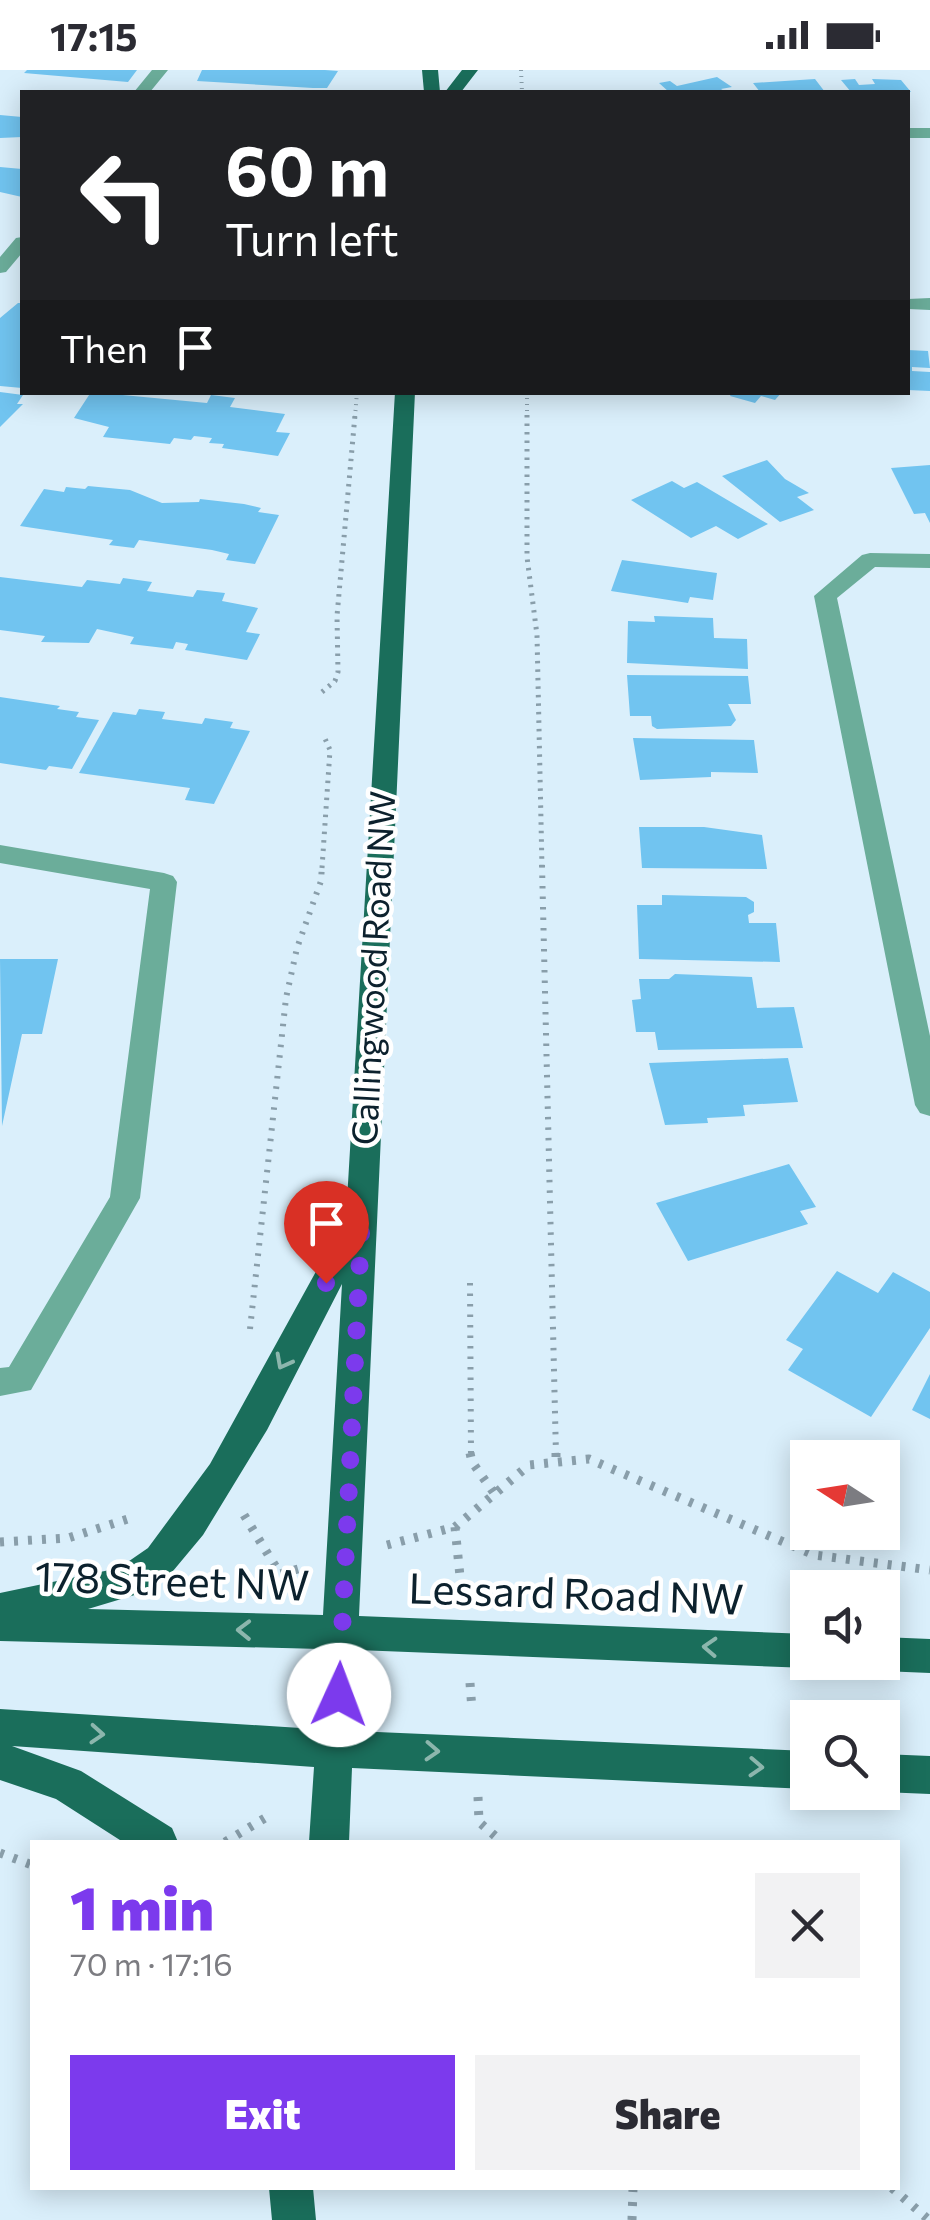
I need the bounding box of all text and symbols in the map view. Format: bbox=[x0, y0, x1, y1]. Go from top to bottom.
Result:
text: 17:15 bbox=[50, 12, 137, 59]
text: 60 m bbox=[225, 125, 389, 210]
icon: left bbox=[60, 130, 190, 260]
text: Turn left bbox=[225, 210, 399, 265]
icon: arrive bbox=[168, 320, 223, 375]
text: Then bbox=[60, 324, 148, 371]
street label: Callingwood Road NW bbox=[341, 790, 402, 1146]
pin bbox=[284, 1181, 369, 1284]
icon: arrive bbox=[299, 1196, 354, 1251]
one-way arrow bbox=[276, 1351, 296, 1369]
north arrow bbox=[790, 1440, 900, 1550]
map controls bbox=[790, 1440, 900, 1810]
street label: 178 Street NW bbox=[34, 1548, 310, 1610]
street label: Lessard Road NW bbox=[408, 1560, 745, 1624]
button: sound bbox=[790, 1570, 900, 1680]
one-way arrow bbox=[235, 1619, 251, 1640]
one-way arrow bbox=[702, 1636, 718, 1657]
position arrow bbox=[287, 1643, 391, 1747]
button: search bbox=[790, 1700, 900, 1810]
one-way arrow bbox=[90, 1722, 106, 1744]
one-way arrow bbox=[424, 1741, 440, 1762]
one-way arrow bbox=[749, 1756, 765, 1777]
text: 1 min bbox=[70, 1869, 214, 1942]
button: close bbox=[755, 1873, 860, 1978]
text: 70 m · 17:16 bbox=[70, 1943, 233, 1983]
button: Exit bbox=[70, 2055, 455, 2170]
button: Share bbox=[475, 2055, 860, 2170]

